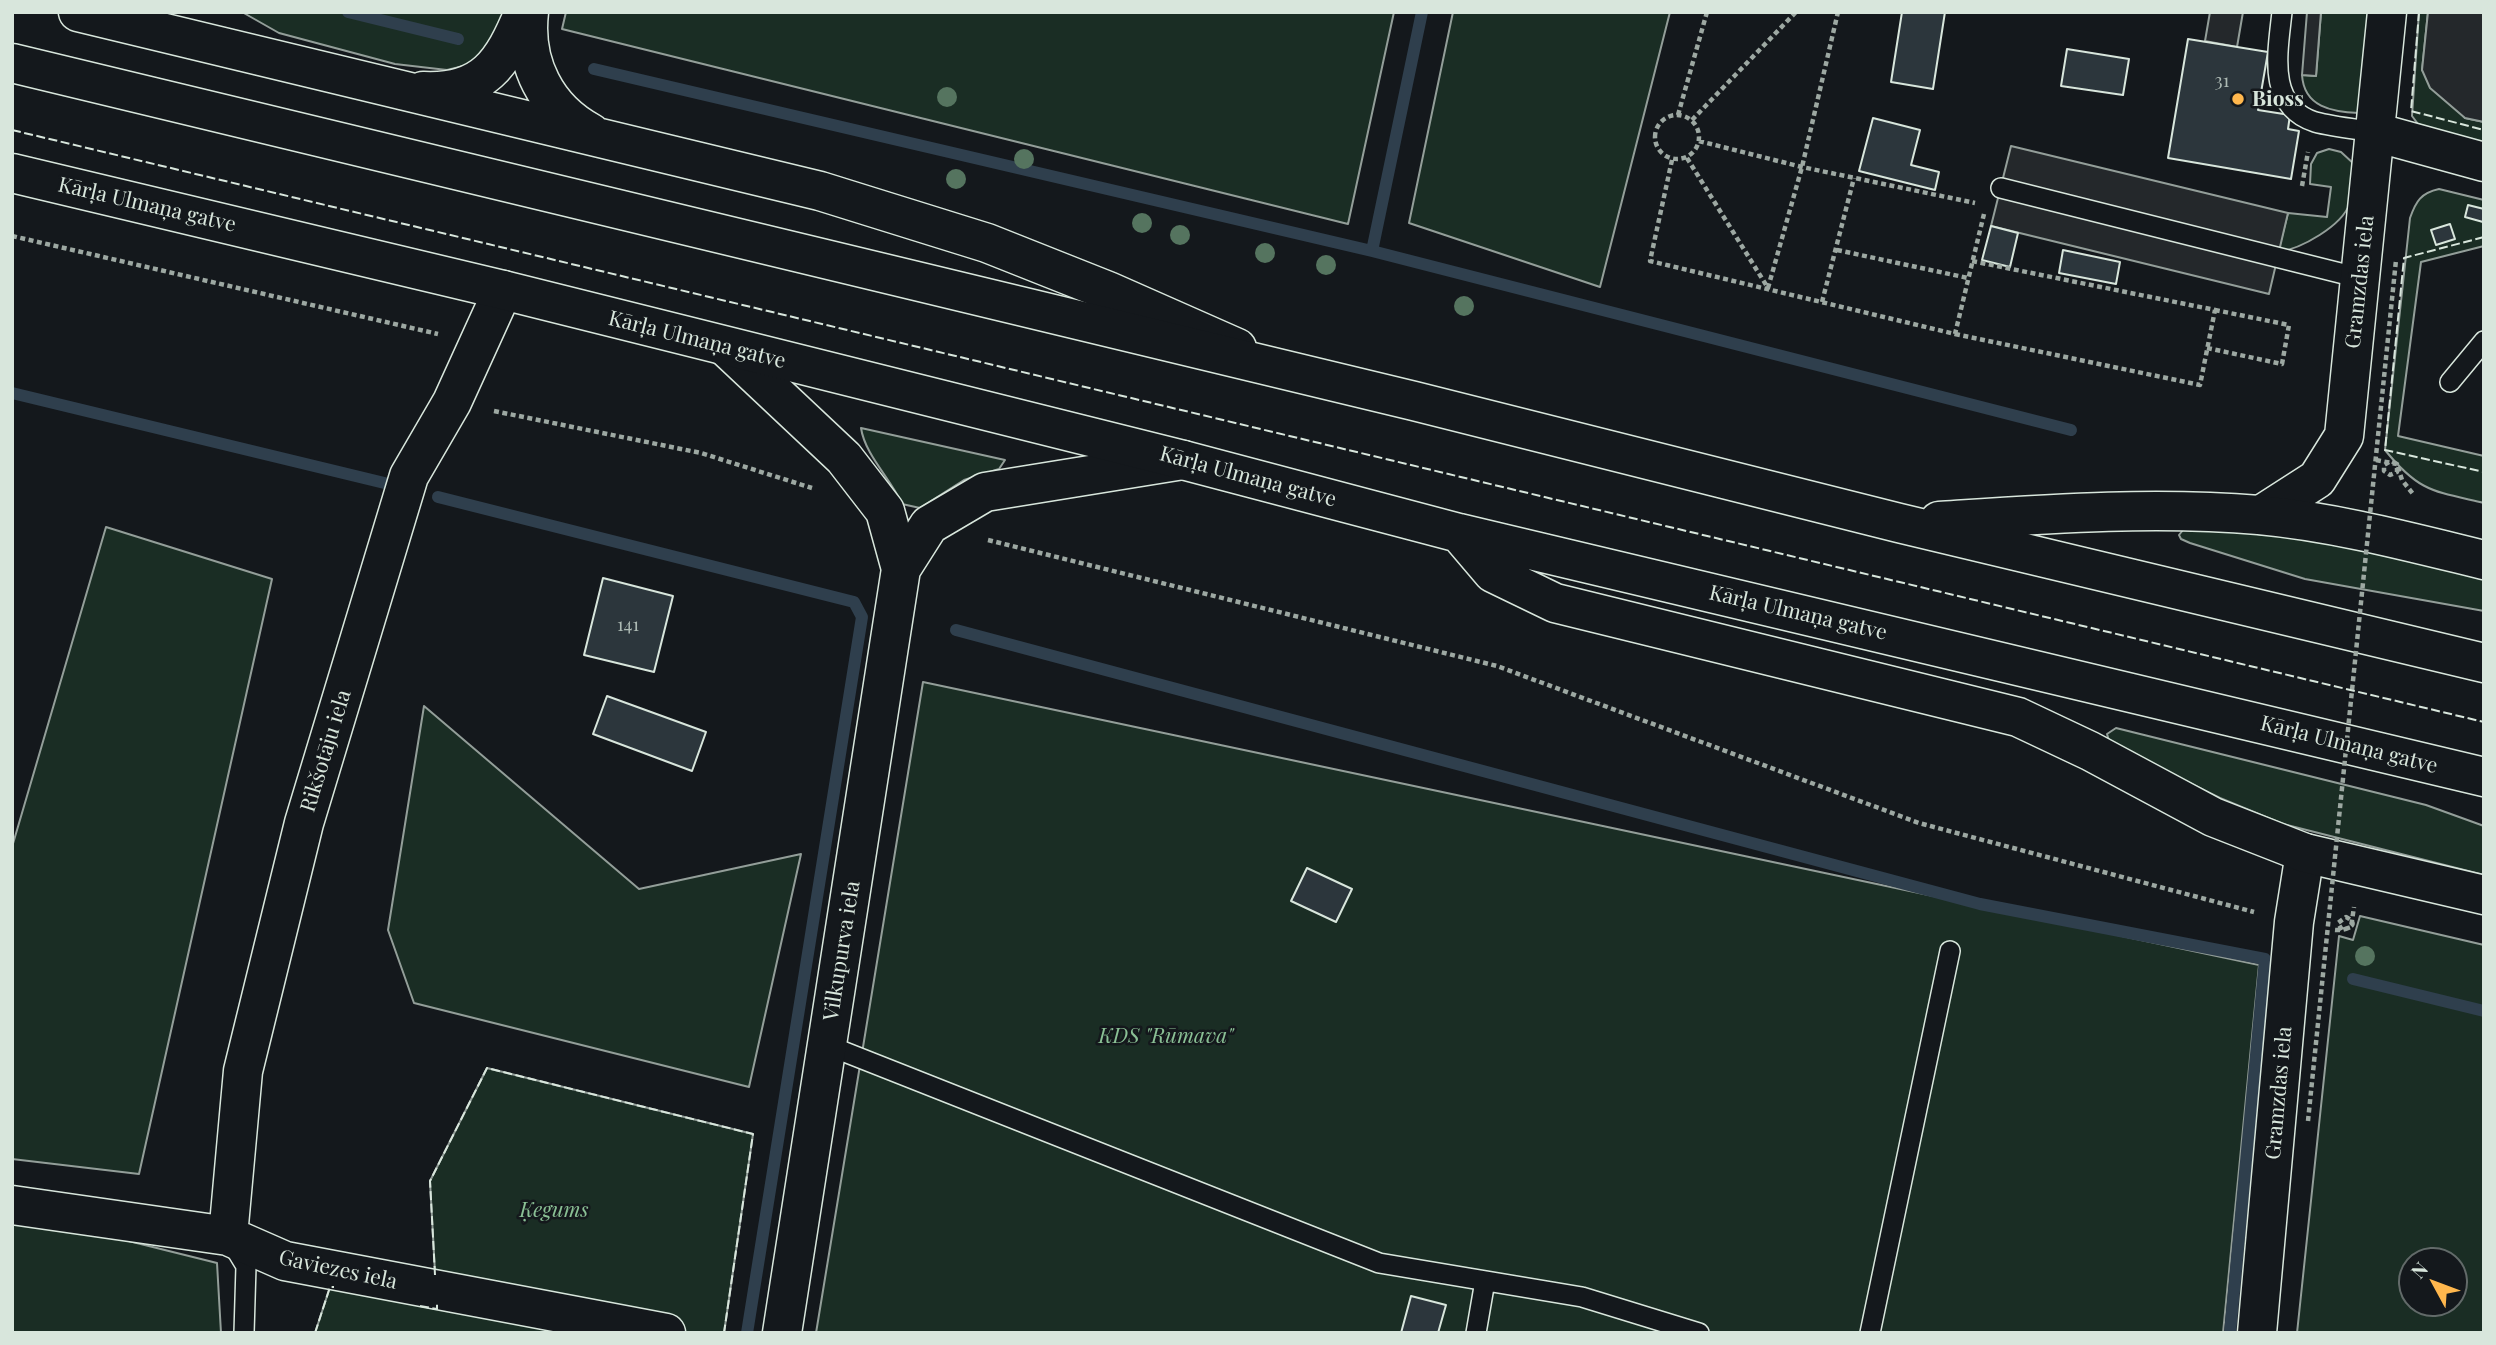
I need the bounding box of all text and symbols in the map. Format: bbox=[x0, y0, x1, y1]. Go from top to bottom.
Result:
house number: 31 bbox=[2215, 70, 2229, 92]
place label: Bioss bbox=[2252, 86, 2304, 112]
marker: Bioss bbox=[2230, 91, 2246, 107]
street label: Kārļa Ulmaņa gatve bbox=[56, 172, 238, 238]
street label: Gramzdas iela bbox=[2340, 214, 2380, 350]
street label: Kārļa Ulmaņa gatve bbox=[606, 306, 788, 374]
street label: Kārļa Ulmaņa gatve bbox=[1157, 441, 1339, 513]
street label: Kārļa Ulmaņa gatve bbox=[1707, 580, 1889, 646]
house number: 141 bbox=[617, 614, 639, 636]
street label: Rikšotāju iela bbox=[295, 687, 357, 815]
street label: Kārļa Ulmaņa gatve bbox=[2258, 711, 2440, 779]
street label: Vilkupurva iela bbox=[818, 879, 866, 1023]
park label: KDS "Rūmava" bbox=[1099, 1023, 1233, 1049]
street label: Gramzdas iela bbox=[2261, 1025, 2297, 1161]
park label: Ķegums bbox=[519, 1197, 589, 1223]
street label: Gaviezes iela bbox=[276, 1245, 400, 1295]
north arrow bbox=[2398, 1247, 2468, 1317]
text: N bbox=[2404, 1256, 2433, 1283]

